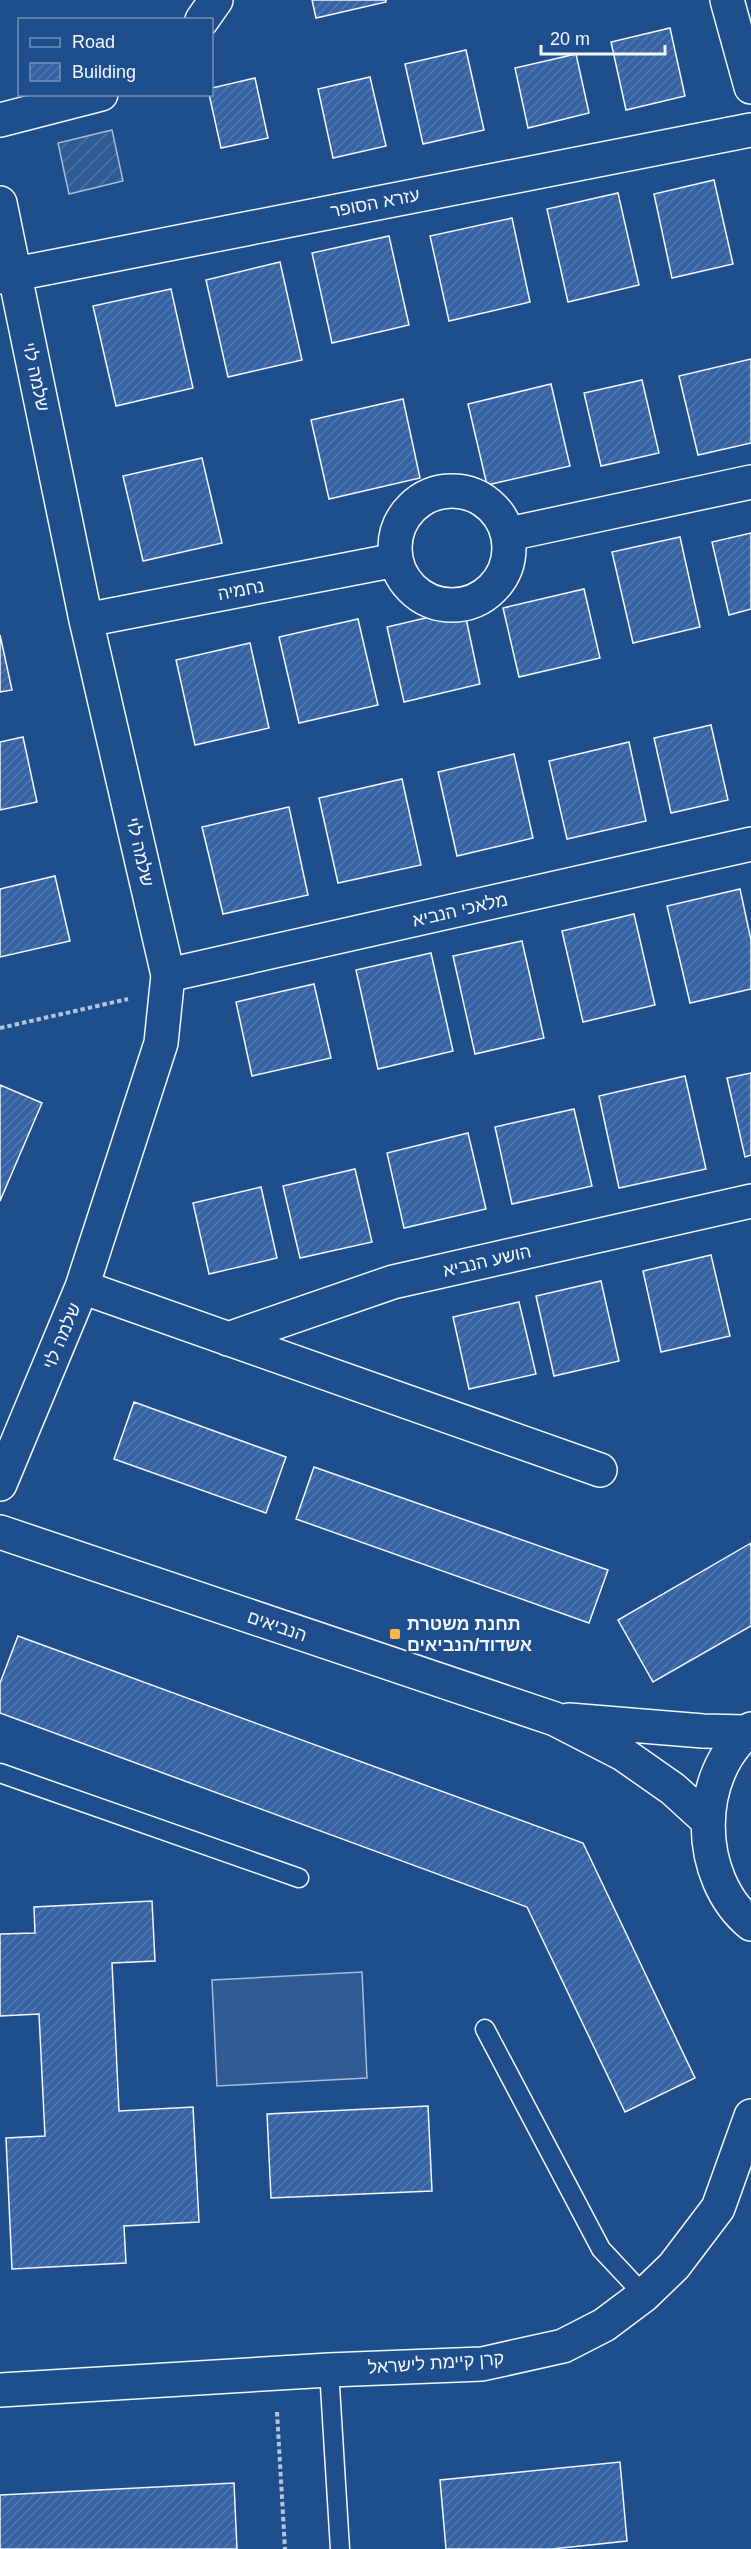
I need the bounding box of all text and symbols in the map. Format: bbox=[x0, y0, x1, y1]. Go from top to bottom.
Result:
legend bbox=[18, 18, 213, 96]
scale bar bbox=[541, 18, 666, 56]
text: 20 m bbox=[550, 29, 590, 49]
text: Road bbox=[72, 32, 115, 52]
text: Building bbox=[72, 62, 136, 82]
street label: עזרא הסופר bbox=[329, 185, 421, 221]
street label: שלמה לוי bbox=[19, 341, 53, 413]
street label: נחמיה bbox=[216, 576, 266, 604]
street label: שלמה לוי bbox=[122, 816, 158, 888]
street label: מלאכי הנביא bbox=[410, 889, 510, 931]
street label: הושע הנביא bbox=[441, 1241, 533, 1281]
street label: שלמה לוי bbox=[39, 1300, 85, 1372]
street label: הנביאים bbox=[245, 1607, 309, 1645]
place label: תחנת משטרת אשדוד/הנביאים bbox=[407, 1614, 532, 1655]
marker: תחנת משטרת אשדוד/הנביאים bbox=[388, 1627, 402, 1641]
street label: קרן קיימת לישראל bbox=[367, 2348, 505, 2378]

